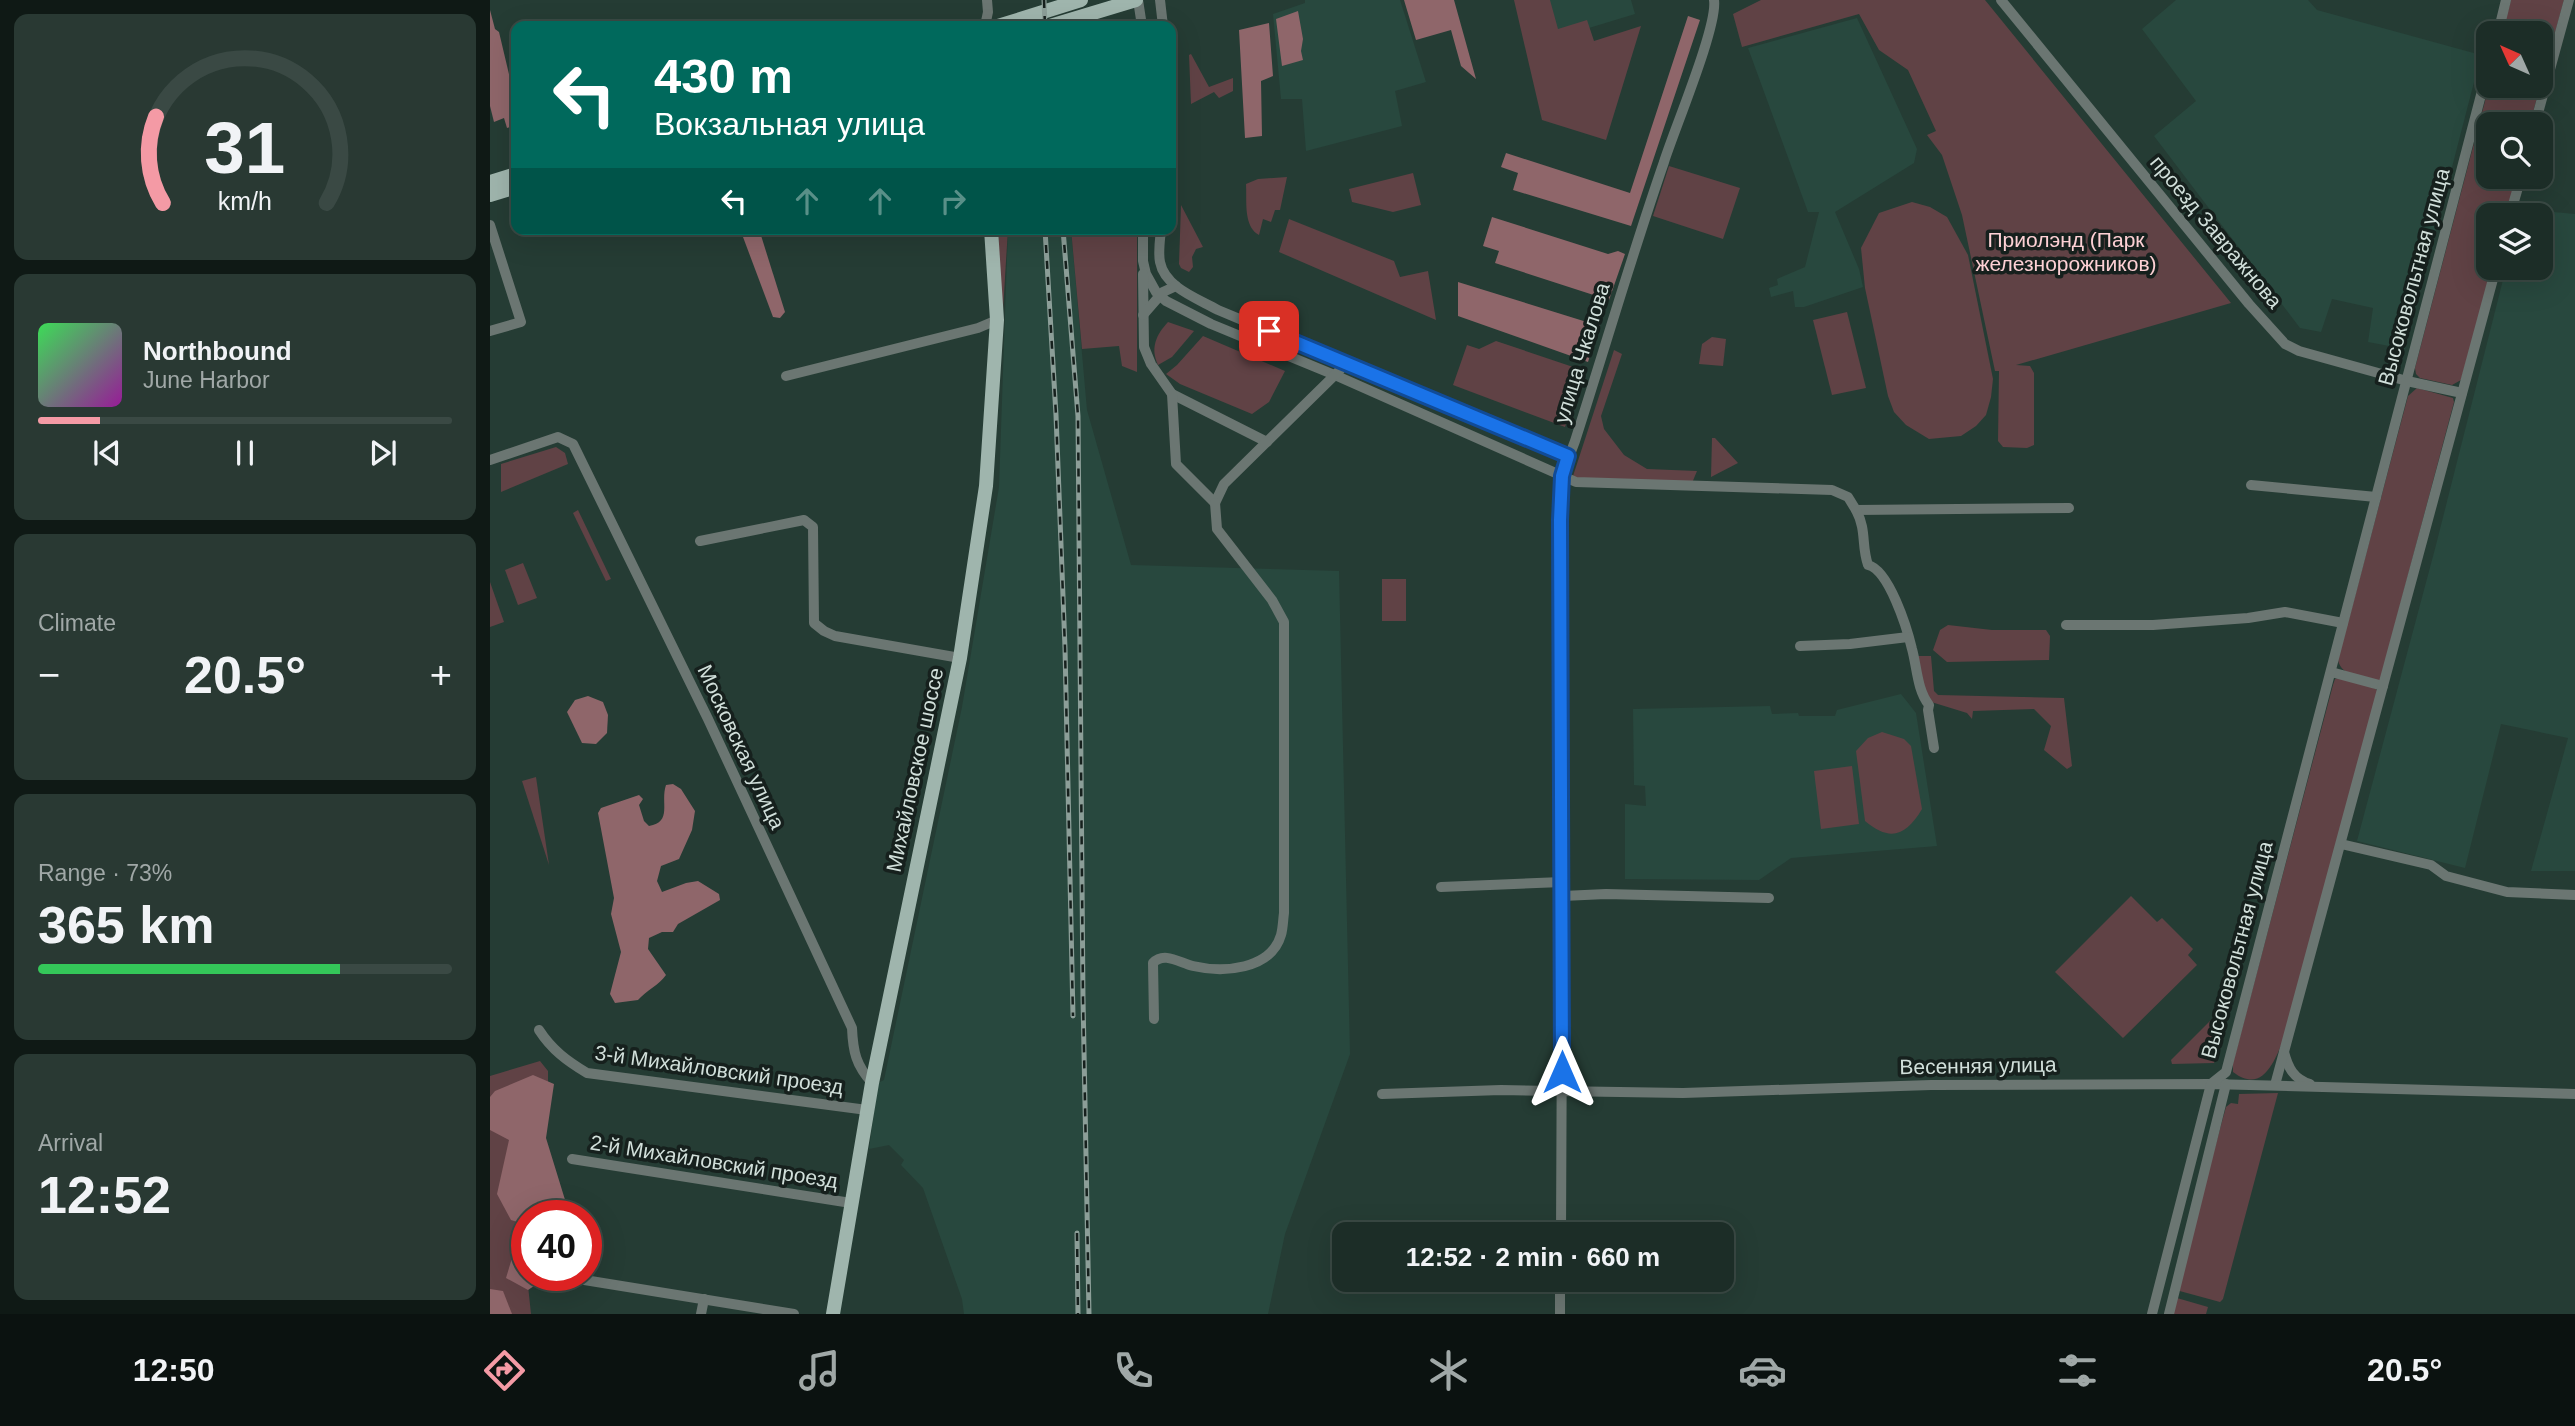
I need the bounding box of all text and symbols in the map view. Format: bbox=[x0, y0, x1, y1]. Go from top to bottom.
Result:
north arrow bbox=[2476, 21, 2553, 98]
map controls bbox=[2476, 21, 2553, 280]
icon: left bbox=[539, 49, 630, 140]
text: 430 m bbox=[654, 49, 793, 103]
text: Вокзальная улица bbox=[654, 106, 925, 142]
text: 31 bbox=[205, 107, 285, 188]
button: search bbox=[2476, 112, 2553, 189]
street label: проезд Завражнова bbox=[2146, 151, 2287, 313]
street label: Высоковольтная улица bbox=[2373, 165, 2454, 388]
icon: left bbox=[715, 182, 753, 220]
icon: ahead bbox=[788, 182, 826, 220]
icon: ahead bbox=[861, 182, 899, 220]
icon: right bbox=[934, 182, 972, 220]
text: km/h bbox=[218, 187, 272, 215]
button: layers bbox=[2476, 203, 2553, 280]
park label: Приолэнд (Парк железнорожников) bbox=[1975, 228, 2157, 275]
street label: улица Чкалова bbox=[1549, 280, 1614, 426]
pin bbox=[1239, 301, 1299, 361]
icon: arrive bbox=[1250, 312, 1288, 350]
text: Northbound bbox=[143, 336, 292, 366]
text: June Harbor bbox=[143, 367, 270, 393]
icon: previous bbox=[88, 434, 126, 472]
icon: pause bbox=[226, 434, 264, 472]
icon: next bbox=[364, 434, 402, 472]
text: Climate bbox=[38, 610, 116, 636]
text: 20.5° bbox=[184, 646, 306, 704]
text: − bbox=[38, 654, 60, 696]
text: + bbox=[430, 654, 452, 696]
street label: Московская улица bbox=[693, 661, 790, 833]
street label: Михайловское шоссе bbox=[882, 666, 947, 874]
street label: Высоковольтная улица bbox=[2196, 838, 2277, 1061]
text: Range · 73% bbox=[38, 860, 172, 886]
text: 365 km bbox=[38, 896, 214, 954]
position arrow bbox=[1525, 1035, 1599, 1109]
street label: 3-й Михайловский проезд bbox=[593, 1041, 845, 1098]
street label: Весенняя улица bbox=[1899, 1053, 2057, 1078]
text: Arrival bbox=[38, 1130, 103, 1156]
street label: 2-й Михайловский проезд bbox=[589, 1131, 840, 1192]
text: 12:52 bbox=[38, 1166, 171, 1224]
speed limit sign: 40 bbox=[511, 1200, 602, 1291]
text: 12:52 · 2 min · 660 m bbox=[1406, 1242, 1660, 1272]
icon: directions bbox=[480, 1346, 529, 1395]
icon: music bbox=[795, 1346, 844, 1395]
icon: phone bbox=[1109, 1346, 1158, 1395]
icon: climate bbox=[1424, 1346, 1473, 1395]
icon: car bbox=[1738, 1346, 1787, 1395]
icon: filters bbox=[2053, 1346, 2102, 1395]
text: 12:50 bbox=[133, 1352, 215, 1388]
text: 20.5° bbox=[2367, 1352, 2442, 1388]

